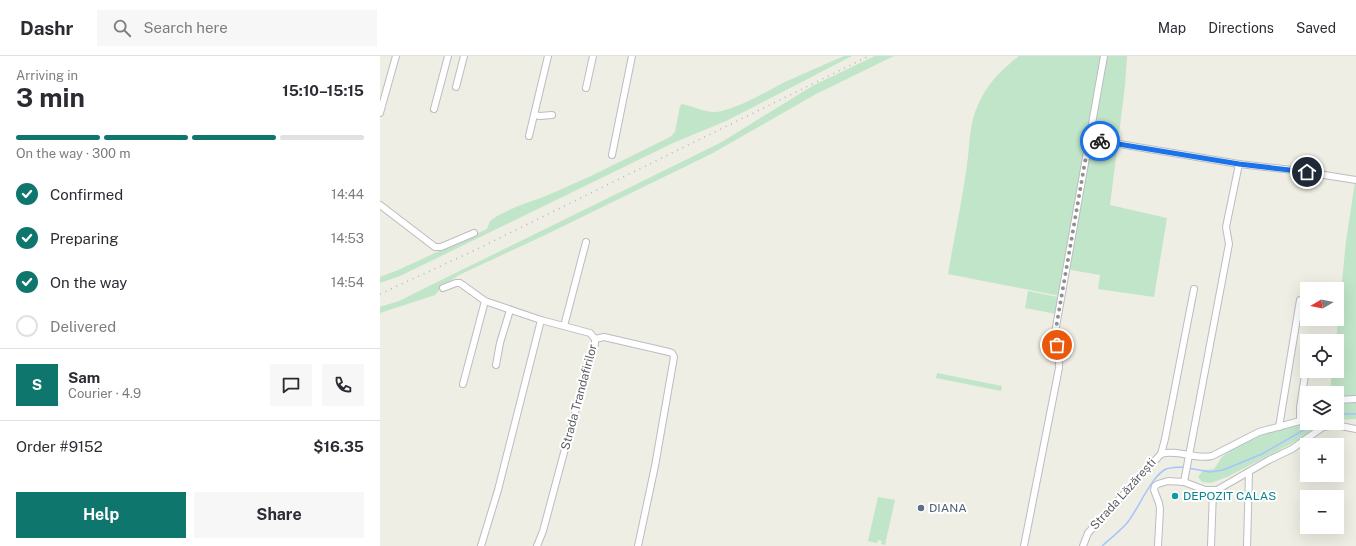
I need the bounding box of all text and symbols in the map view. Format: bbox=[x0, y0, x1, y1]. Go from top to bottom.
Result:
search box bbox=[97, 10, 377, 46]
text: Dashr bbox=[20, 17, 73, 39]
icon: search bbox=[111, 17, 133, 39]
text: Search here bbox=[143, 19, 228, 36]
text: Map bbox=[1158, 20, 1186, 36]
text: Directions bbox=[1208, 20, 1274, 36]
text: Saved bbox=[1296, 20, 1336, 36]
text: Arriving in bbox=[16, 68, 78, 83]
text: 3 min bbox=[16, 82, 85, 113]
text: 15:10–15:15 bbox=[282, 82, 364, 99]
courier bbox=[1080, 121, 1120, 161]
icon: bike bbox=[1089, 130, 1111, 152]
text: On the way · 300 m bbox=[16, 146, 130, 161]
pin bbox=[1290, 155, 1324, 189]
icon: home bbox=[1296, 161, 1318, 183]
icon: check bbox=[16, 183, 38, 205]
text: Confirmed bbox=[50, 186, 123, 203]
text: 14:44 bbox=[331, 187, 364, 202]
icon: check bbox=[16, 227, 38, 249]
text: Preparing bbox=[50, 230, 119, 247]
text: 14:53 bbox=[331, 231, 364, 246]
icon: check bbox=[16, 271, 38, 293]
text: On the way bbox=[50, 274, 127, 291]
text: 14:54 bbox=[331, 275, 364, 290]
north arrow bbox=[1300, 282, 1344, 326]
map controls bbox=[1300, 282, 1344, 534]
text: Delivered bbox=[50, 318, 116, 335]
pin bbox=[1040, 328, 1074, 362]
icon: bag bbox=[1046, 334, 1068, 356]
button: locate bbox=[1300, 334, 1344, 378]
street label: Strada Trandafirilor bbox=[558, 342, 600, 451]
button: chat bbox=[270, 364, 312, 406]
button: phone bbox=[322, 364, 364, 406]
text: Sam bbox=[68, 369, 100, 386]
text: S bbox=[32, 376, 42, 393]
text: Courier · 4.9 bbox=[68, 386, 141, 401]
button: layers bbox=[1300, 386, 1344, 430]
text: Order #9152 bbox=[16, 438, 103, 455]
text: $16.35 bbox=[313, 438, 364, 455]
button: + bbox=[1300, 438, 1344, 482]
street label: Strada Lăzărești bbox=[1087, 455, 1159, 533]
place label: DEPOZIT CALAS bbox=[1183, 489, 1276, 503]
button: − bbox=[1300, 490, 1344, 534]
marker: DEPOZIT CALAS bbox=[1170, 491, 1180, 501]
button: Help bbox=[16, 492, 186, 538]
button: Share bbox=[194, 492, 364, 538]
place label: DIANA bbox=[929, 501, 967, 515]
marker: DIANA bbox=[916, 503, 926, 513]

